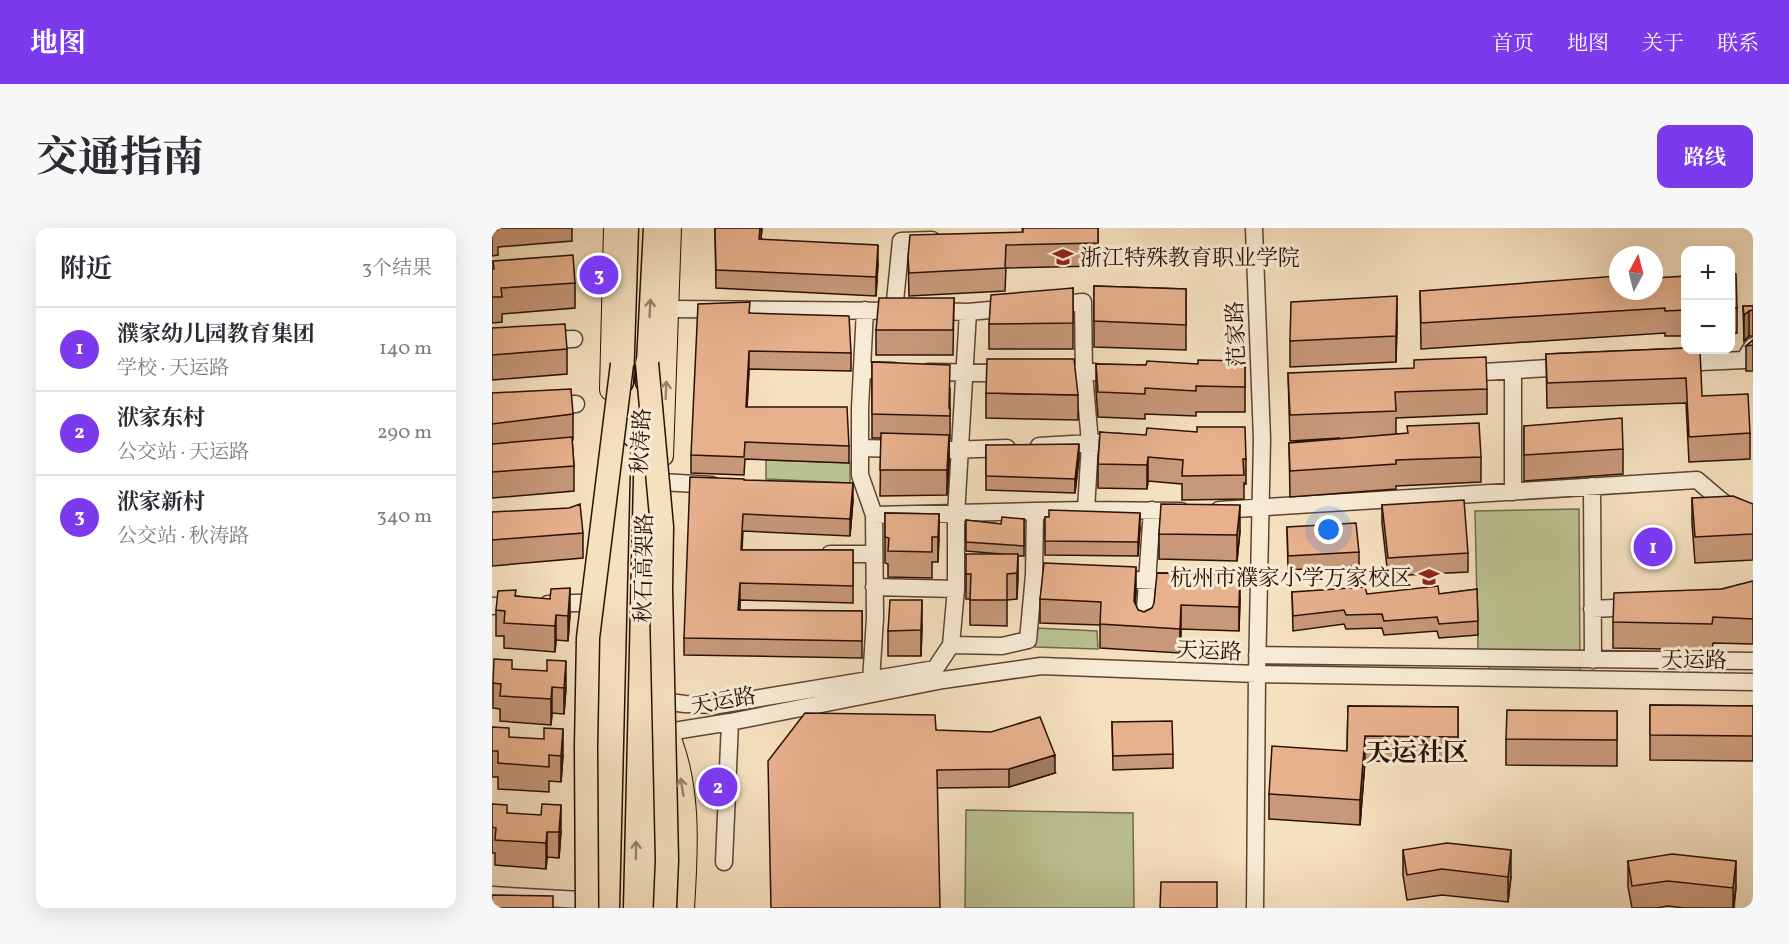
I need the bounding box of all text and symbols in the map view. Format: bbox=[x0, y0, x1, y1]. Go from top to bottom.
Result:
text: 地图 bbox=[30, 25, 86, 64]
text: 首页 bbox=[1492, 30, 1534, 59]
text: 地图 bbox=[1567, 30, 1609, 59]
text: 关于 bbox=[1642, 30, 1684, 59]
text: 联系 bbox=[1717, 30, 1759, 59]
button: 路线 bbox=[1657, 125, 1753, 188]
text: 交通指南 bbox=[36, 131, 204, 190]
place label: 浙江特殊教育职业学院 bbox=[1080, 244, 1300, 275]
school or university icon: 浙江特殊教育职业学院 bbox=[1051, 245, 1075, 269]
north arrow bbox=[1609, 246, 1663, 300]
map controls bbox=[1681, 246, 1735, 354]
button: + bbox=[1681, 246, 1735, 300]
text: 附近 bbox=[60, 252, 112, 288]
pin: 3 bbox=[580, 252, 618, 298]
text: 3个结果 bbox=[362, 255, 432, 283]
one-way arrow bbox=[645, 298, 656, 318]
street label: 范家路 bbox=[1221, 300, 1254, 367]
button: − bbox=[1681, 300, 1735, 354]
text: 濮家幼儿园教育集团 bbox=[117, 320, 315, 351]
text: 1 bbox=[75, 335, 84, 363]
text: 140 m bbox=[379, 335, 432, 363]
text: 学校 · 天运路 bbox=[117, 355, 229, 383]
one-way arrow bbox=[661, 380, 672, 400]
text: 洑家东村 bbox=[117, 404, 205, 435]
street label: 秋涛路 bbox=[625, 407, 660, 475]
text: 2 bbox=[74, 419, 85, 447]
text: 290 m bbox=[377, 419, 432, 447]
text: 公交站 · 天运路 bbox=[117, 439, 249, 467]
text: 洑家新村 bbox=[117, 488, 205, 519]
text: 3 bbox=[74, 503, 85, 531]
text: 340 m bbox=[376, 503, 432, 531]
street label: 秋石高架路 bbox=[629, 513, 662, 623]
your location bbox=[1314, 515, 1343, 544]
text: 公交站 · 秋涛路 bbox=[117, 523, 249, 551]
pin: 1 bbox=[1634, 524, 1672, 570]
place label: 杭州市濮家小学万家校区 bbox=[1170, 564, 1412, 595]
school or university icon: 杭州市濮家小学万家校区 bbox=[1417, 565, 1441, 589]
street label: 天运路 bbox=[1175, 636, 1242, 669]
street label: 天运路 bbox=[1661, 645, 1727, 678]
street label: 天运路 bbox=[688, 681, 759, 723]
district label: 天运社区 bbox=[1365, 736, 1469, 772]
pin: 2 bbox=[698, 764, 738, 810]
one-way arrow bbox=[677, 778, 688, 797]
one-way arrow bbox=[630, 840, 642, 860]

